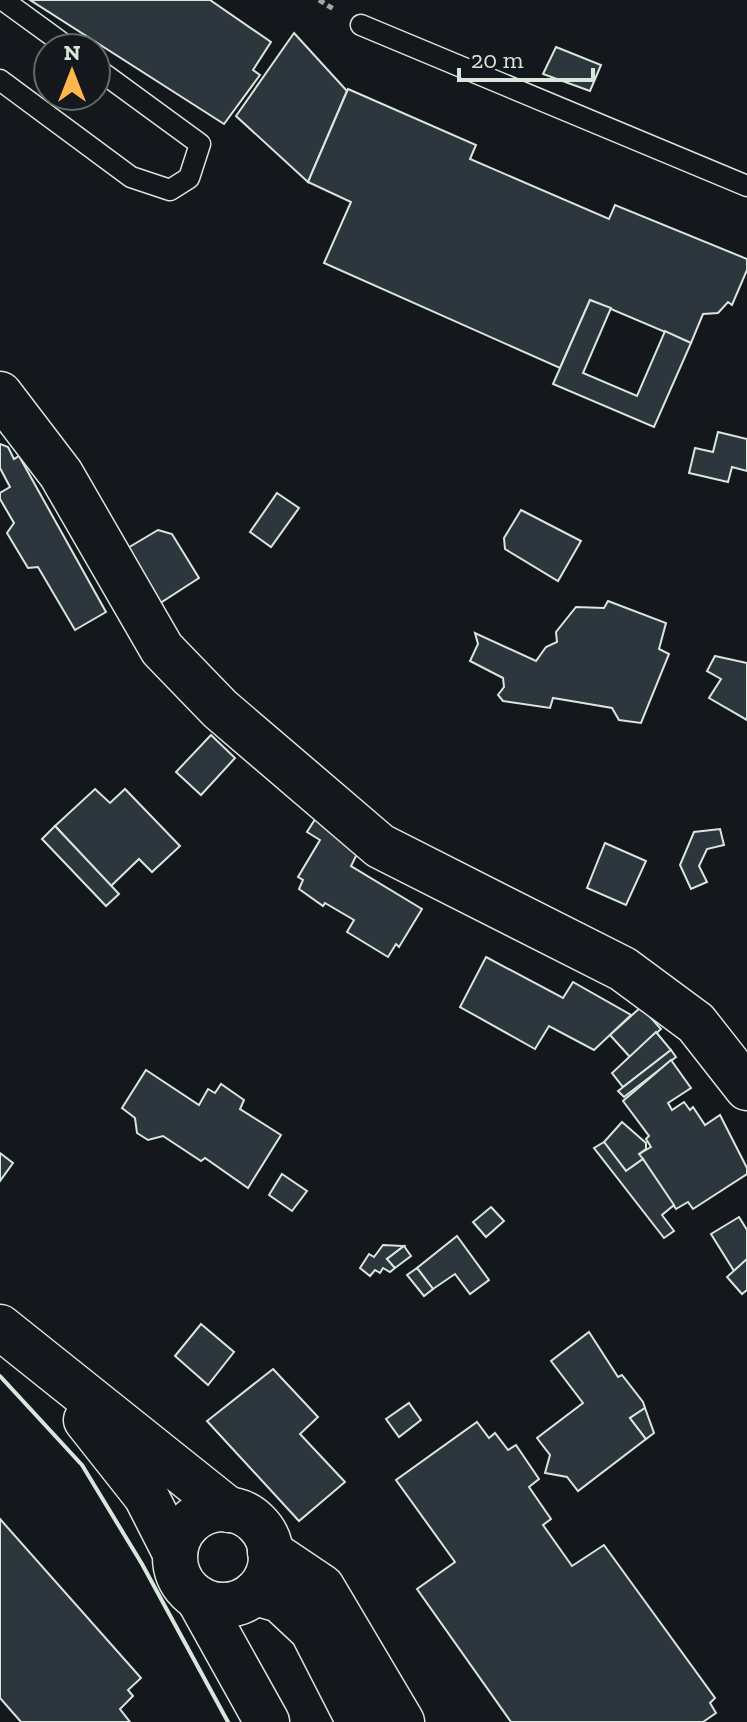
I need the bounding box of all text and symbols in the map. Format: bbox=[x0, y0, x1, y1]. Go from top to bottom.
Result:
north arrow bbox=[32, 32, 112, 112]
scale bar bbox=[459, 32, 593, 82]
text: N bbox=[64, 39, 81, 66]
text: 20 m bbox=[471, 45, 524, 74]

